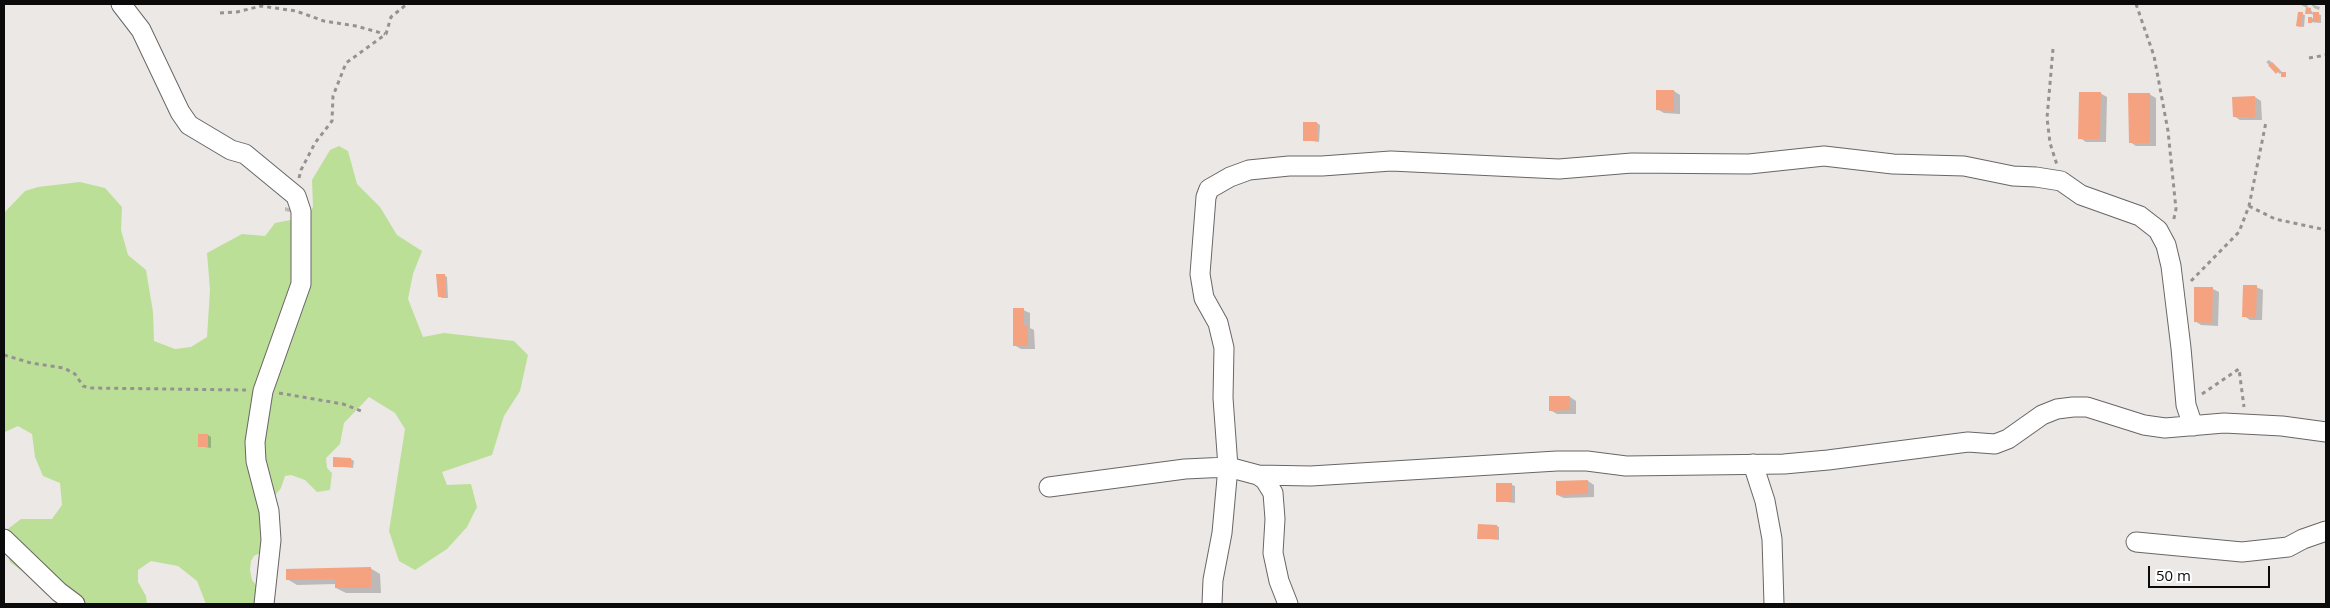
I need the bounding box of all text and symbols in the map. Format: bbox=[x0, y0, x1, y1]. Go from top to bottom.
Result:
scale bar bbox=[2150, 556, 2272, 588]
text: 50 m bbox=[2156, 565, 2191, 585]

